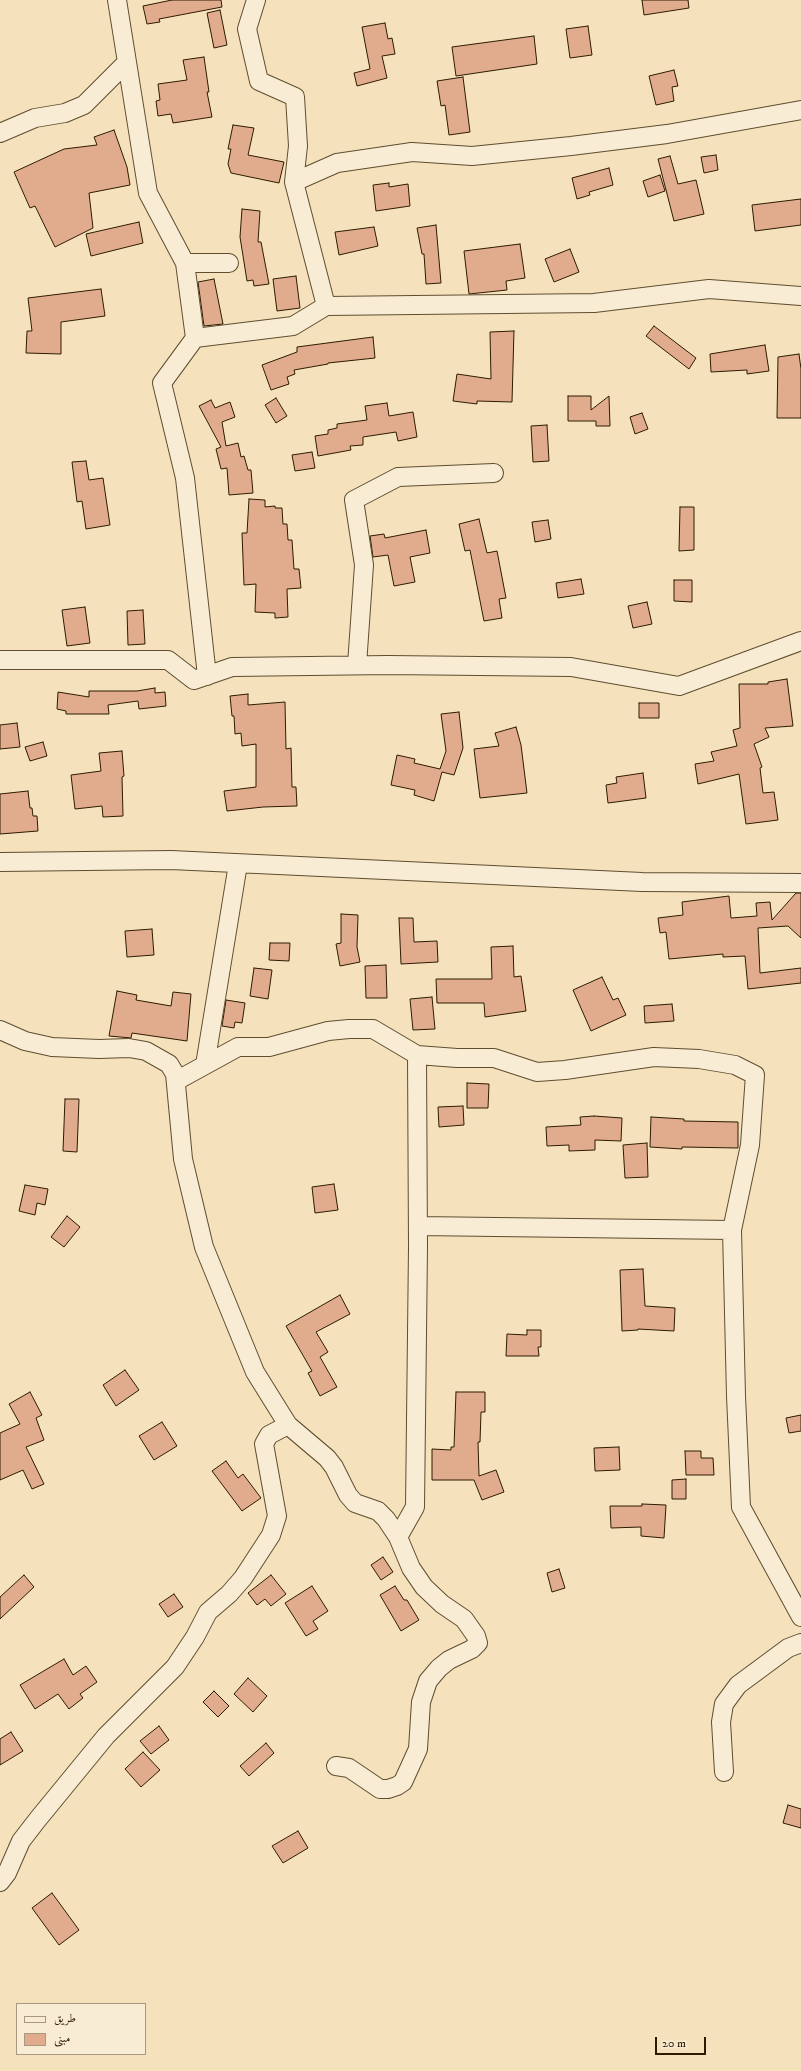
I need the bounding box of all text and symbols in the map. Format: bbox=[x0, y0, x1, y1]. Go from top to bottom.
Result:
legend bbox=[16, 2003, 146, 2055]
text: طريق bbox=[54, 2011, 76, 2026]
scale bar bbox=[657, 2029, 708, 2055]
text: مبنى bbox=[54, 2031, 70, 2046]
text: 20 m bbox=[662, 2036, 686, 2051]

